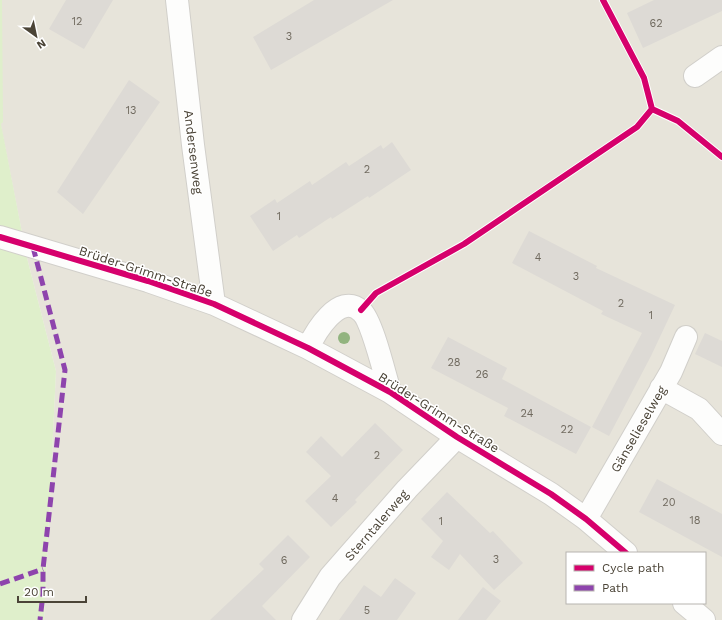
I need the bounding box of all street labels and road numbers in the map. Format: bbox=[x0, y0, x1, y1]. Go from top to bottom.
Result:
street label: Andersenweg bbox=[181, 109, 206, 195]
street label: Brüder-Grimm-Straße bbox=[77, 243, 215, 300]
street label: Brüder-Grimm-Straße bbox=[376, 369, 502, 456]
street label: Gänselieselweg bbox=[608, 383, 669, 475]
street label: Sterntalerweg bbox=[341, 487, 411, 564]

